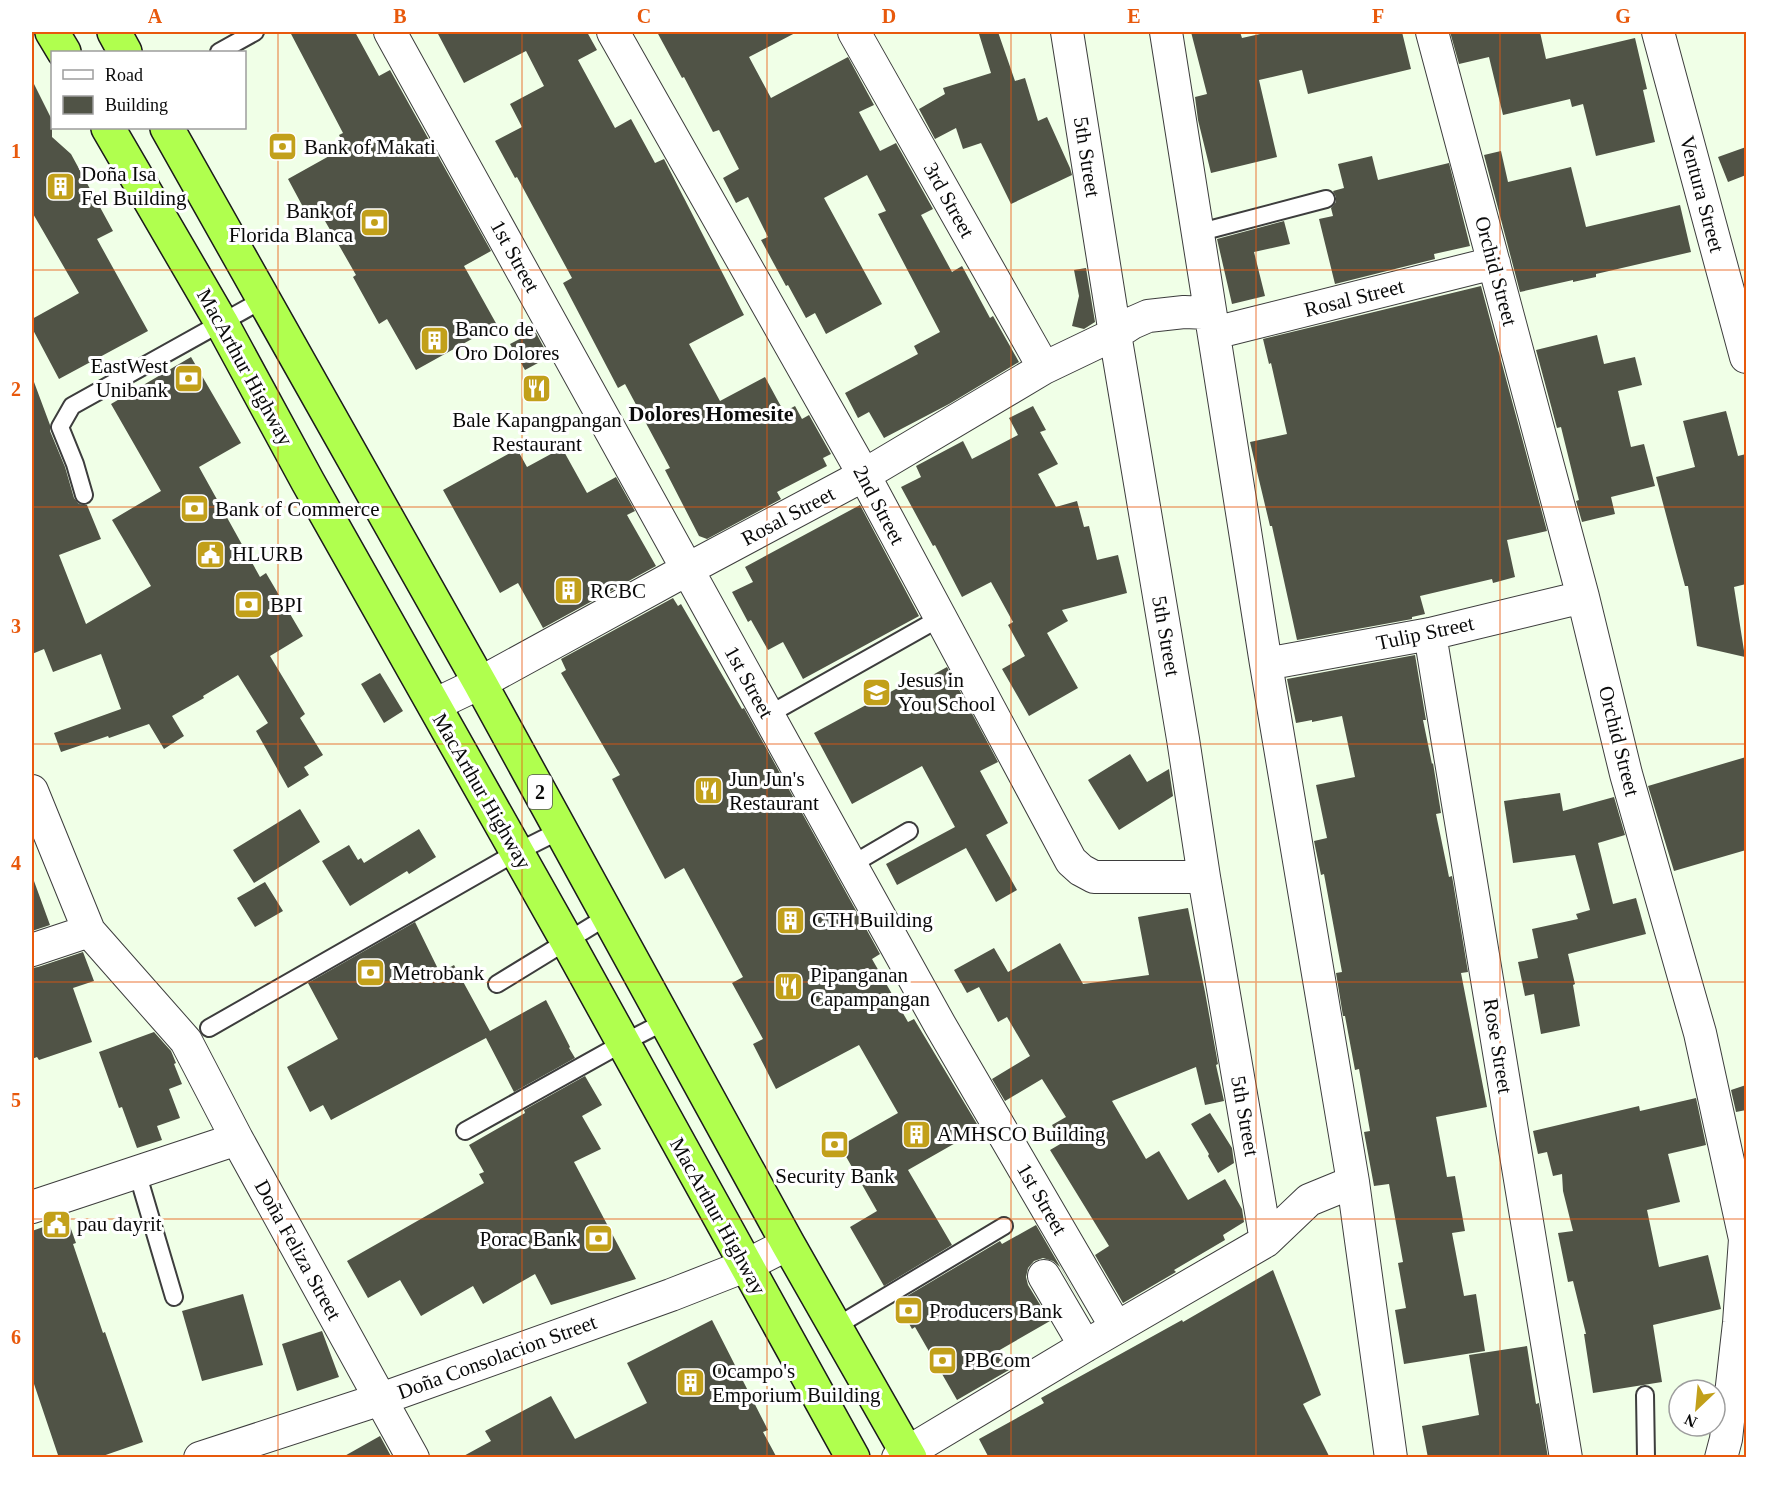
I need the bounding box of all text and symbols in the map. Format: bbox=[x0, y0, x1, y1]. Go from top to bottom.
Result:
text: A bbox=[148, 5, 163, 27]
text: B bbox=[393, 5, 407, 27]
text: C bbox=[637, 5, 651, 27]
text: D bbox=[882, 5, 896, 27]
text: E bbox=[1127, 5, 1141, 27]
text: F bbox=[1372, 5, 1384, 27]
text: G bbox=[1615, 5, 1631, 27]
legend bbox=[51, 51, 246, 129]
text: Road bbox=[105, 65, 143, 85]
text: Building bbox=[105, 95, 168, 115]
street label: 5th Street bbox=[1069, 115, 1105, 199]
bank icon: Bank of Makati bbox=[267, 131, 299, 163]
street label: Ventura Street bbox=[1675, 133, 1729, 255]
place label: Bank of Makati bbox=[304, 135, 436, 159]
text: 1 bbox=[11, 140, 21, 162]
street label: 3rd Street bbox=[919, 158, 980, 242]
place label: Doña Isa Fel Building bbox=[81, 162, 187, 210]
building icon: Doña Isa Fel Building bbox=[44, 170, 76, 202]
place label: Bank of Florida Blanca bbox=[229, 199, 354, 247]
bank icon: Bank of Florida Blanca bbox=[358, 207, 390, 239]
street label: Orchid Street bbox=[1470, 214, 1522, 329]
street label: 1st Street bbox=[485, 216, 545, 296]
street label: Rosal Street bbox=[1302, 274, 1407, 322]
street label: MacArthur Highway bbox=[192, 284, 298, 450]
place label: Banco de Oro Dolores bbox=[455, 317, 559, 365]
building icon: Banco de Oro Dolores bbox=[418, 325, 450, 357]
place label: EastWest Unibank bbox=[90, 354, 168, 402]
bank icon: EastWest Unibank bbox=[173, 362, 205, 394]
restaurant icon: Bale Kapangpangan Restaurant bbox=[521, 373, 553, 405]
text: 2 bbox=[11, 378, 21, 400]
district label: Dolores Homesite bbox=[628, 401, 794, 426]
place label: Bale Kapangpangan Restaurant bbox=[452, 408, 622, 456]
street label: 2nd Street bbox=[848, 462, 910, 549]
street label: Rosal Street bbox=[737, 481, 839, 551]
bank icon: Bank of Commerce bbox=[178, 493, 210, 525]
place label: Bank of Commerce bbox=[215, 497, 379, 521]
public building icon: HLURB bbox=[195, 538, 227, 570]
place label: HLURB bbox=[232, 542, 303, 566]
building icon: RCBC bbox=[553, 575, 585, 607]
place label: RCBC bbox=[590, 579, 646, 603]
bank icon: BPI bbox=[233, 589, 265, 621]
place label: BPI bbox=[270, 593, 303, 617]
street label: 5th Street bbox=[1147, 594, 1185, 678]
street label: Tulip Street bbox=[1374, 611, 1476, 655]
text: 3 bbox=[11, 615, 21, 637]
street label: 1st Street bbox=[719, 642, 779, 722]
place label: Jesus in You School bbox=[898, 668, 996, 716]
school or university icon: Jesus in You School bbox=[861, 676, 893, 708]
street label: Orchid Street bbox=[1594, 683, 1644, 799]
street label: MacArthur Highway bbox=[428, 709, 537, 873]
place label: Jun Jun's Restaurant bbox=[729, 767, 819, 815]
road number: 2 bbox=[528, 775, 552, 809]
restaurant icon: Jun Jun's Restaurant bbox=[692, 775, 724, 807]
text: 4 bbox=[11, 852, 21, 874]
building icon: CTH Building bbox=[775, 904, 807, 936]
place label: CTH Building bbox=[812, 908, 933, 932]
bank icon: Metrobank bbox=[355, 957, 387, 989]
place label: Metrobank bbox=[392, 961, 485, 985]
place label: Pipanganan Capampangan bbox=[810, 963, 931, 1011]
restaurant icon: Pipanganan Capampangan bbox=[773, 971, 805, 1003]
street label: Rose Street bbox=[1479, 997, 1517, 1096]
street label: 5th Street bbox=[1226, 1074, 1264, 1158]
text: 5 bbox=[11, 1089, 21, 1111]
building icon: AMHSCO Building bbox=[900, 1118, 932, 1150]
place label: AMHSCO Building bbox=[937, 1122, 1106, 1146]
bank icon: Security Bank bbox=[819, 1129, 851, 1161]
street label: MacArthur Highway bbox=[665, 1133, 771, 1299]
street label: 1st Street bbox=[1012, 1159, 1072, 1239]
place label: Security Bank bbox=[775, 1164, 895, 1188]
street label: Doña Feliza Street bbox=[250, 1176, 346, 1324]
public building icon: pau dayrit bbox=[40, 1208, 72, 1240]
place label: pau dayrit bbox=[77, 1212, 162, 1236]
bank icon: Porac Bank bbox=[582, 1223, 614, 1255]
place label: Porac Bank bbox=[480, 1227, 577, 1251]
bank icon: Producers Bank bbox=[892, 1295, 924, 1327]
place label: Producers Bank bbox=[929, 1299, 1063, 1323]
street label: Doña Consolacion Street bbox=[394, 1310, 600, 1404]
text: 6 bbox=[11, 1326, 21, 1348]
bank icon: PBCom bbox=[927, 1344, 959, 1376]
place label: PBCom bbox=[964, 1348, 1031, 1372]
place label: Ocampo's Emporium Building bbox=[712, 1359, 881, 1407]
building icon: Ocampo's Emporium Building bbox=[675, 1367, 707, 1399]
north arrow bbox=[1667, 1378, 1727, 1438]
text: N bbox=[1681, 1411, 1700, 1431]

